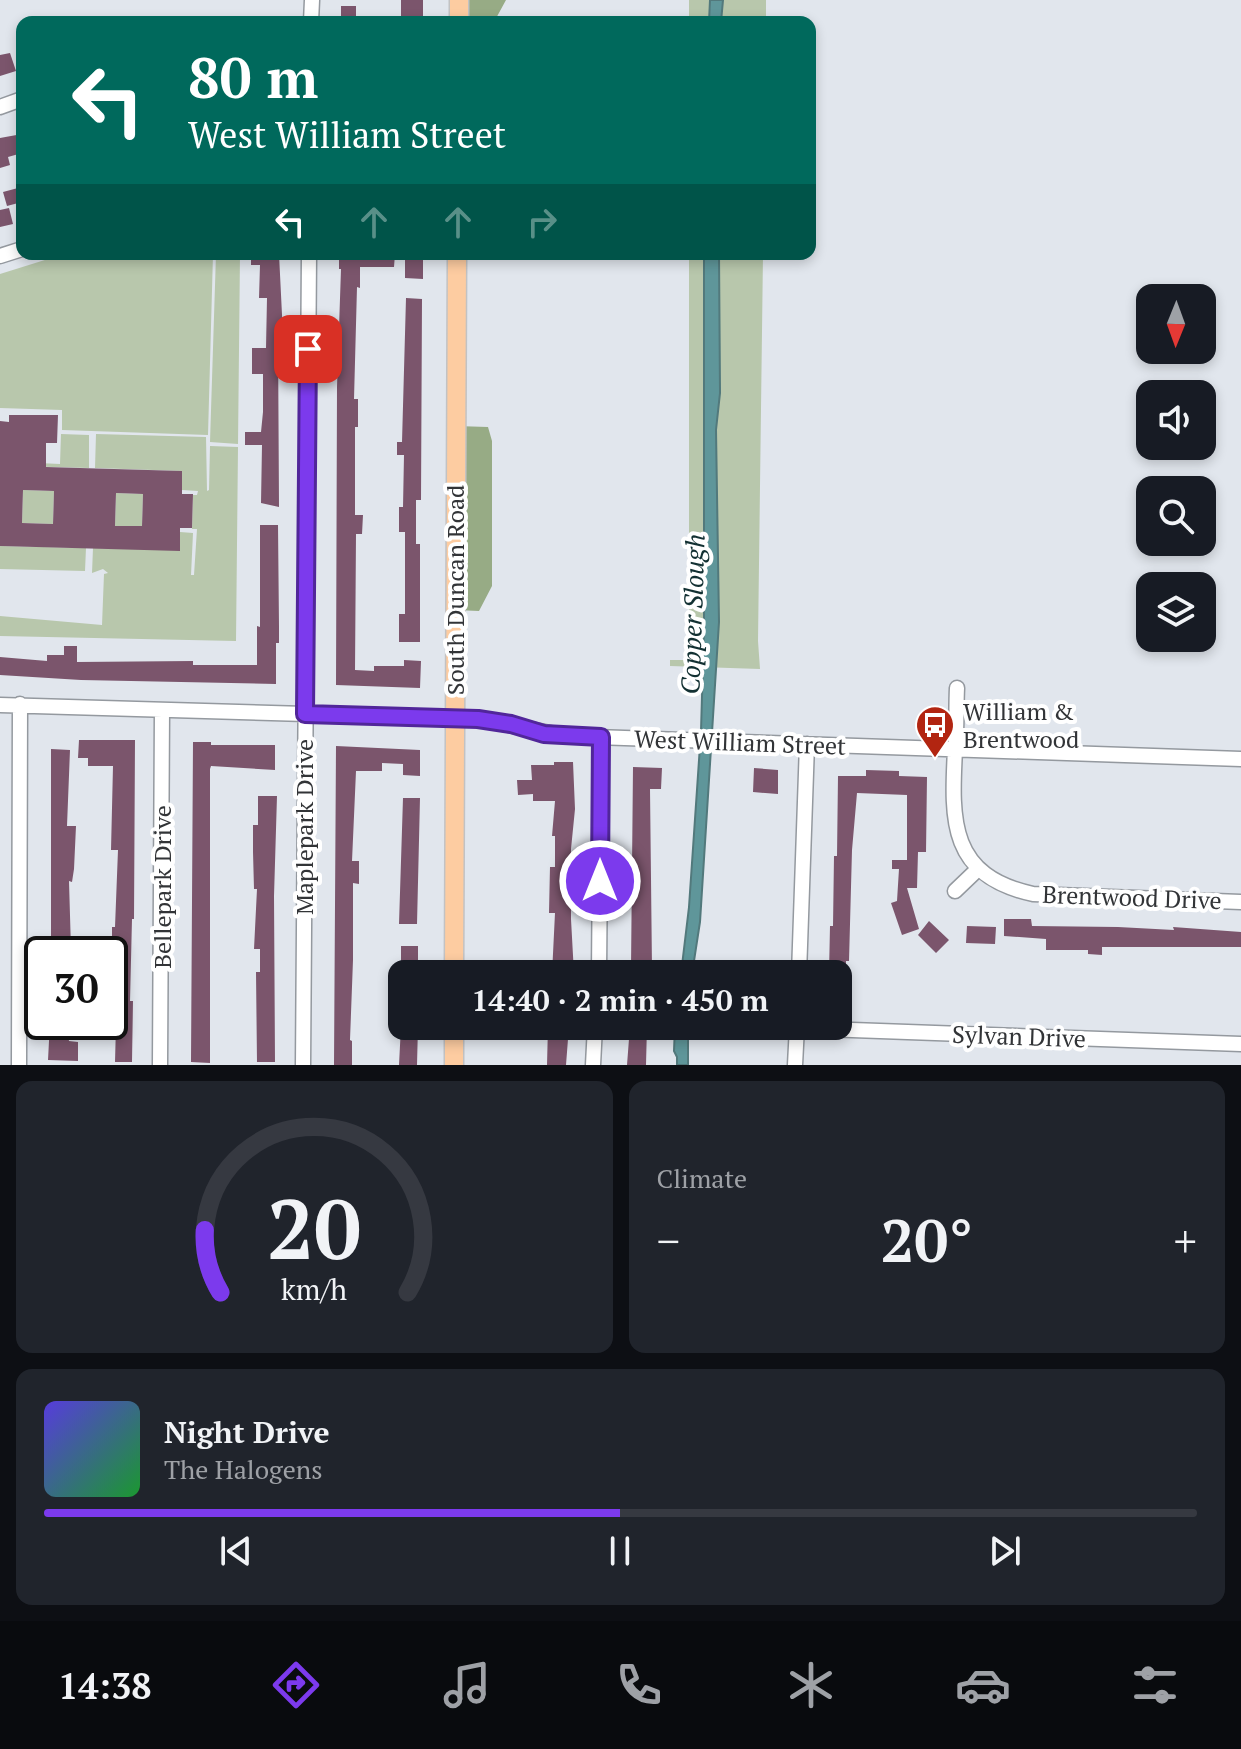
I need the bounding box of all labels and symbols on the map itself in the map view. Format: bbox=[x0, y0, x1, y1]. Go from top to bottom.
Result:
north arrow bbox=[1136, 284, 1216, 364]
pin bbox=[274, 315, 342, 383]
street label: South Duncan Road bbox=[439, 485, 471, 695]
water label: Copper Slough bbox=[672, 533, 712, 695]
place label: William & Brentwood bbox=[963, 695, 1079, 755]
bus stop icon: William & Brentwood bbox=[914, 704, 956, 759]
street label: West William Street bbox=[633, 722, 847, 762]
street label: Maplepark Drive bbox=[288, 739, 320, 915]
street label: Bellepark Drive bbox=[146, 805, 178, 969]
position arrow bbox=[558, 839, 642, 923]
street label: Brentwood Drive bbox=[1042, 878, 1222, 916]
speed limit sign: 30 bbox=[24, 936, 128, 1040]
street label: Sylvan Drive bbox=[952, 1018, 1086, 1054]

